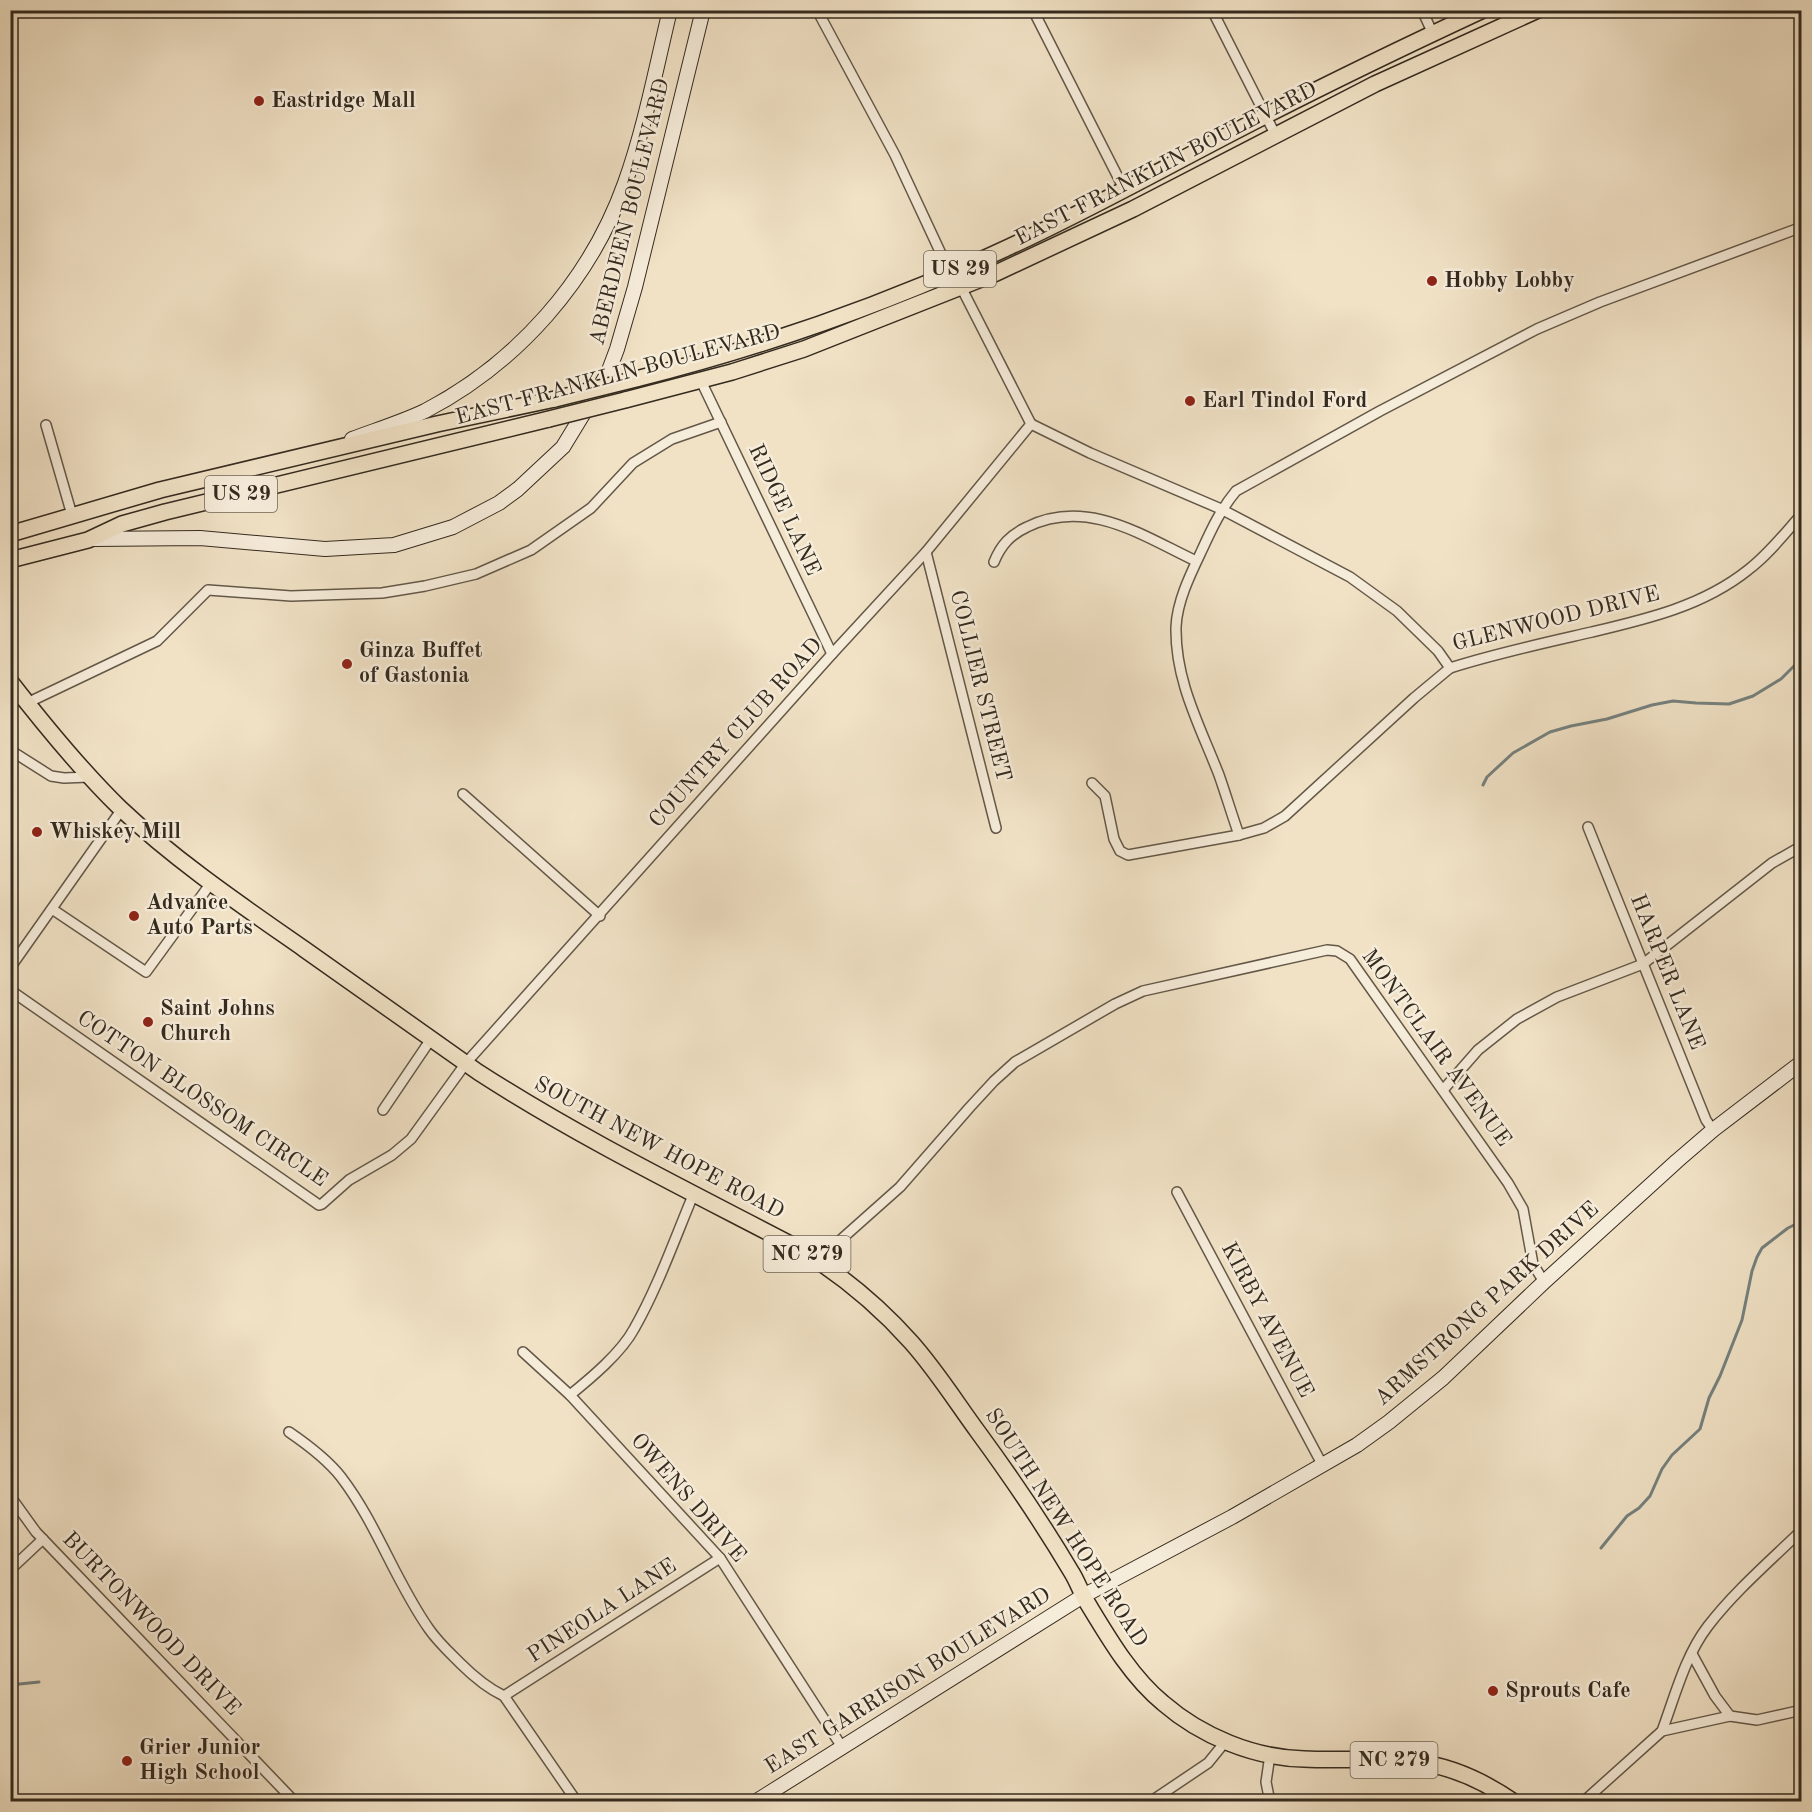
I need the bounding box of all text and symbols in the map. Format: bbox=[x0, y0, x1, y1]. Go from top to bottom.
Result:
street label: ABERDEEN BOULEVARD bbox=[586, 76, 674, 348]
street label: EAST FRANKLIN BOULEVARD bbox=[1011, 78, 1321, 250]
place label: Eastridge Mall bbox=[271, 90, 416, 112]
marker: Eastridge Mall bbox=[252, 94, 266, 108]
road number: US 29 bbox=[924, 251, 996, 287]
place label: Hobby Lobby bbox=[1444, 270, 1575, 292]
marker: Hobby Lobby bbox=[1425, 274, 1439, 288]
street label: EAST FRANKLIN BOULEVARD bbox=[453, 321, 783, 429]
place label: Earl Tindol Ford bbox=[1202, 390, 1368, 412]
marker: Earl Tindol Ford bbox=[1183, 394, 1197, 408]
street label: RIDGE LANE bbox=[744, 441, 824, 579]
road number: US 29 bbox=[205, 476, 277, 512]
street label: GLENWOOD DRIVE bbox=[1450, 583, 1662, 655]
street label: COLLIER STREET bbox=[946, 588, 1014, 784]
street label: COUNTRY CLUB ROAD bbox=[645, 634, 827, 832]
place label: Ginza Buffet of Gastonia bbox=[359, 640, 483, 687]
marker: Ginza Buffet of Gastonia bbox=[340, 657, 354, 671]
place label: Whiskey Mill bbox=[49, 821, 181, 843]
marker: Whiskey Mill bbox=[30, 825, 44, 839]
street label: HARPER LANE bbox=[1626, 891, 1708, 1053]
place label: Advance Auto Parts bbox=[146, 892, 253, 939]
marker: Advance Auto Parts bbox=[127, 909, 141, 923]
street label: MONTCLAIR AVENUE bbox=[1357, 945, 1515, 1151]
place label: Saint Johns Church bbox=[160, 998, 275, 1045]
street label: COTTON BLOSSOM CIRCLE bbox=[73, 1007, 331, 1191]
marker: Saint Johns Church bbox=[141, 1015, 155, 1029]
street label: SOUTH NEW HOPE ROAD bbox=[530, 1073, 788, 1223]
street label: ARMSTRONG PARK DRIVE bbox=[1371, 1198, 1603, 1410]
road number: NC 279 bbox=[764, 1236, 850, 1272]
street label: KIRBY AVENUE bbox=[1217, 1239, 1317, 1401]
street label: SOUTH NEW HOPE ROAD bbox=[981, 1405, 1151, 1651]
street label: OWENS DRIVE bbox=[626, 1429, 750, 1567]
street label: BURTONWOOD DRIVE bbox=[58, 1528, 244, 1720]
street label: PINEOLA LANE bbox=[524, 1555, 680, 1667]
street label: EAST GARRISON BOULEVARD bbox=[761, 1584, 1055, 1778]
place label: Sprouts Cafe bbox=[1505, 1680, 1631, 1702]
marker: Sprouts Cafe bbox=[1486, 1684, 1500, 1698]
place label: Grier Junior High School bbox=[139, 1737, 260, 1784]
road number: NC 279 bbox=[1350, 1742, 1438, 1778]
marker: Grier Junior High School bbox=[120, 1754, 134, 1768]

